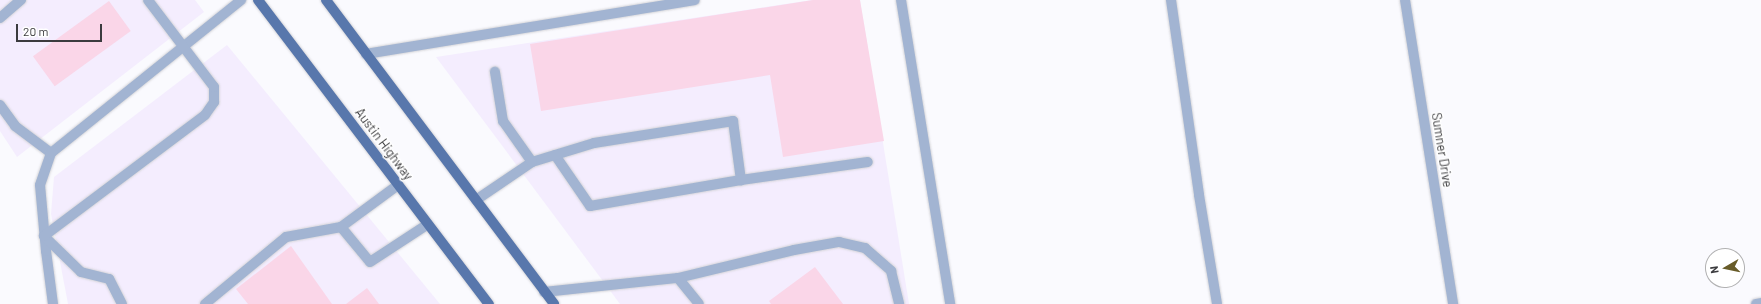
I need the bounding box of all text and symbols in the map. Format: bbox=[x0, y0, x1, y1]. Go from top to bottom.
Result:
scale bar bbox=[18, 16, 104, 42]
text: 20 m bbox=[23, 24, 49, 38]
street label: Austin Highway bbox=[352, 105, 416, 183]
street label: Sumner Drive bbox=[1428, 112, 1456, 188]
north arrow bbox=[1705, 248, 1745, 288]
text: N bbox=[1707, 265, 1721, 274]

